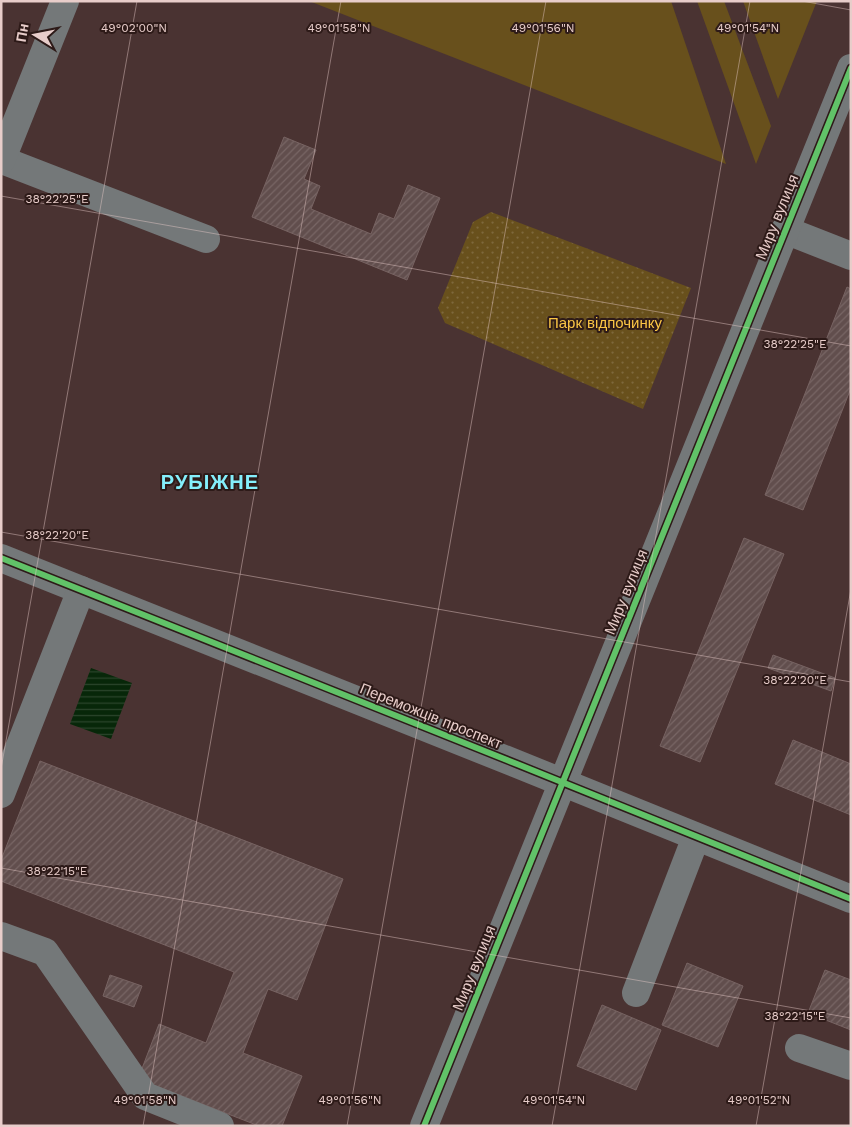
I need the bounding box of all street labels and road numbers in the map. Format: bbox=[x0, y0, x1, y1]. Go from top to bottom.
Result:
street label: Миру вулиця bbox=[752, 172, 802, 262]
street label: Миру вулиця bbox=[601, 547, 651, 637]
street label: Переможців проспект bbox=[357, 679, 505, 753]
street label: Миру вулиця bbox=[449, 923, 499, 1013]

